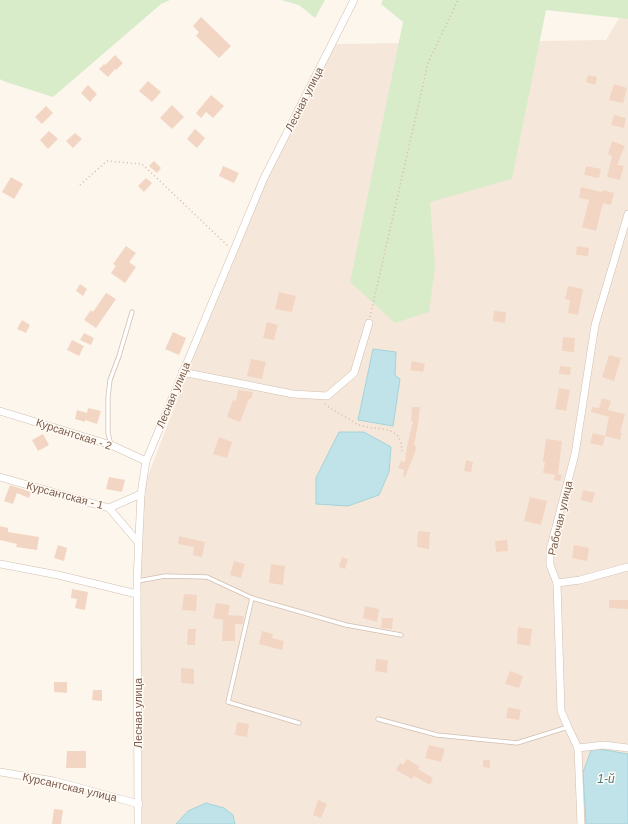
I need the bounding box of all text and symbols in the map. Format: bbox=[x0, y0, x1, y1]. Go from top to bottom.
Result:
street label: Лесная улица bbox=[283, 64, 326, 133]
street label: Лесная улица bbox=[154, 359, 193, 430]
street label: Курсантская - 2 bbox=[35, 416, 113, 452]
street label: Курсантская - 1 bbox=[25, 479, 105, 511]
street label: Рабочая улица bbox=[546, 479, 575, 557]
street label: Лесная улица bbox=[132, 677, 144, 748]
street label: Курсантская улица bbox=[22, 770, 119, 804]
water label: 1-й bbox=[597, 772, 615, 786]

